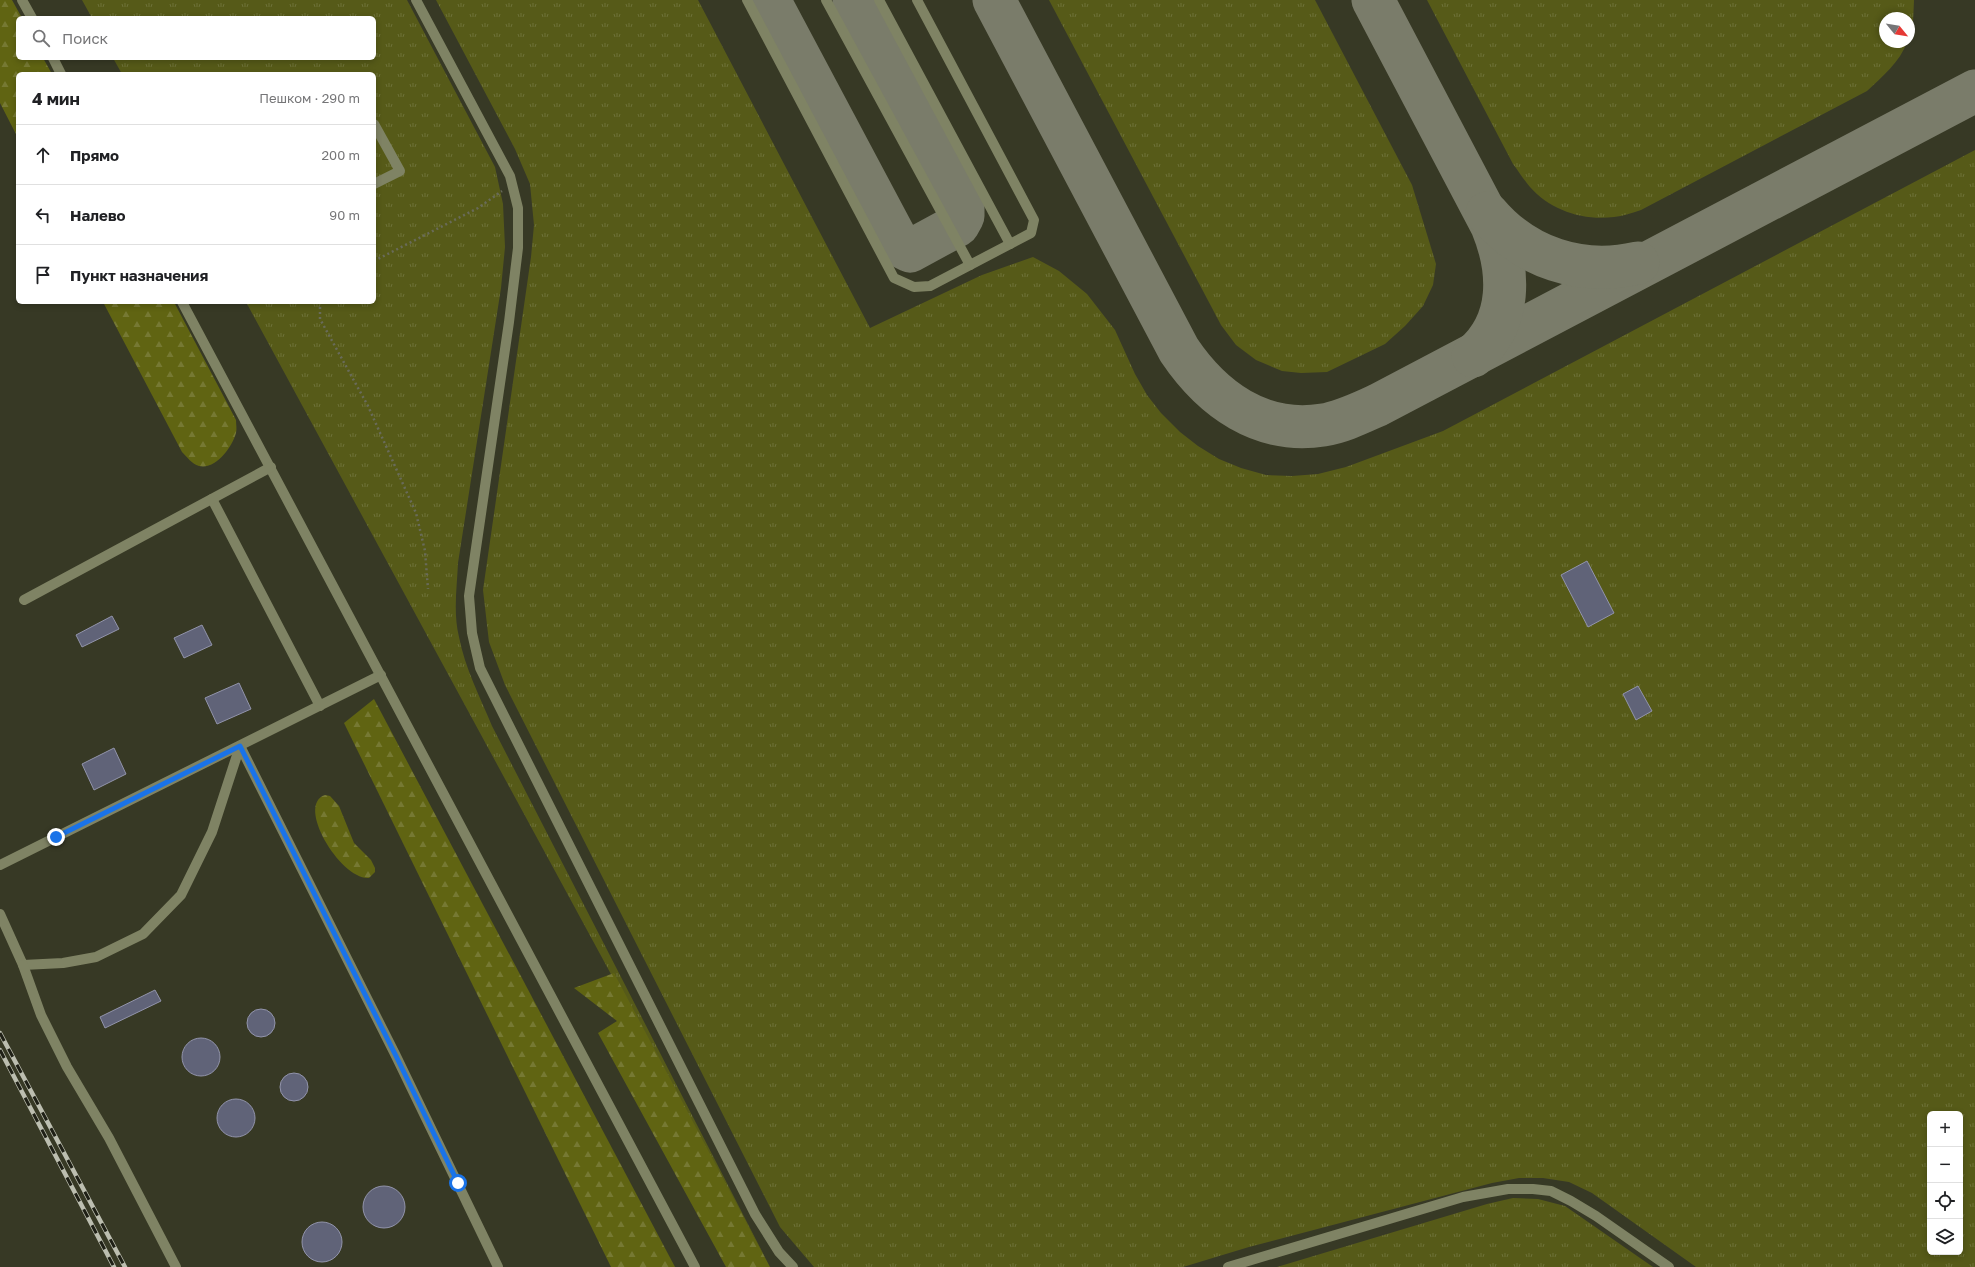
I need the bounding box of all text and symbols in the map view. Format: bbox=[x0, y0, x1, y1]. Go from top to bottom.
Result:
north arrow bbox=[1879, 12, 1915, 48]
search box bbox=[16, 16, 376, 60]
icon: search bbox=[30, 27, 52, 49]
text: Поиск bbox=[62, 29, 108, 47]
text: 4 мин bbox=[32, 88, 80, 109]
text: Пешком · 290 m bbox=[259, 90, 360, 106]
icon: ahead bbox=[32, 144, 54, 166]
text: Прямо bbox=[70, 146, 119, 164]
text: 200 m bbox=[322, 147, 360, 163]
icon: left bbox=[32, 204, 54, 226]
text: Налево bbox=[70, 206, 126, 224]
text: 90 m bbox=[329, 207, 360, 223]
icon: arrive bbox=[32, 264, 54, 286]
text: Пункт назначения bbox=[70, 266, 208, 284]
route end bbox=[47, 828, 65, 846]
map controls bbox=[1927, 1111, 1963, 1255]
button: + bbox=[1927, 1111, 1963, 1147]
button: − bbox=[1927, 1147, 1963, 1183]
route start bbox=[449, 1174, 467, 1192]
button: locate bbox=[1927, 1183, 1963, 1219]
button: layers bbox=[1927, 1219, 1963, 1255]

